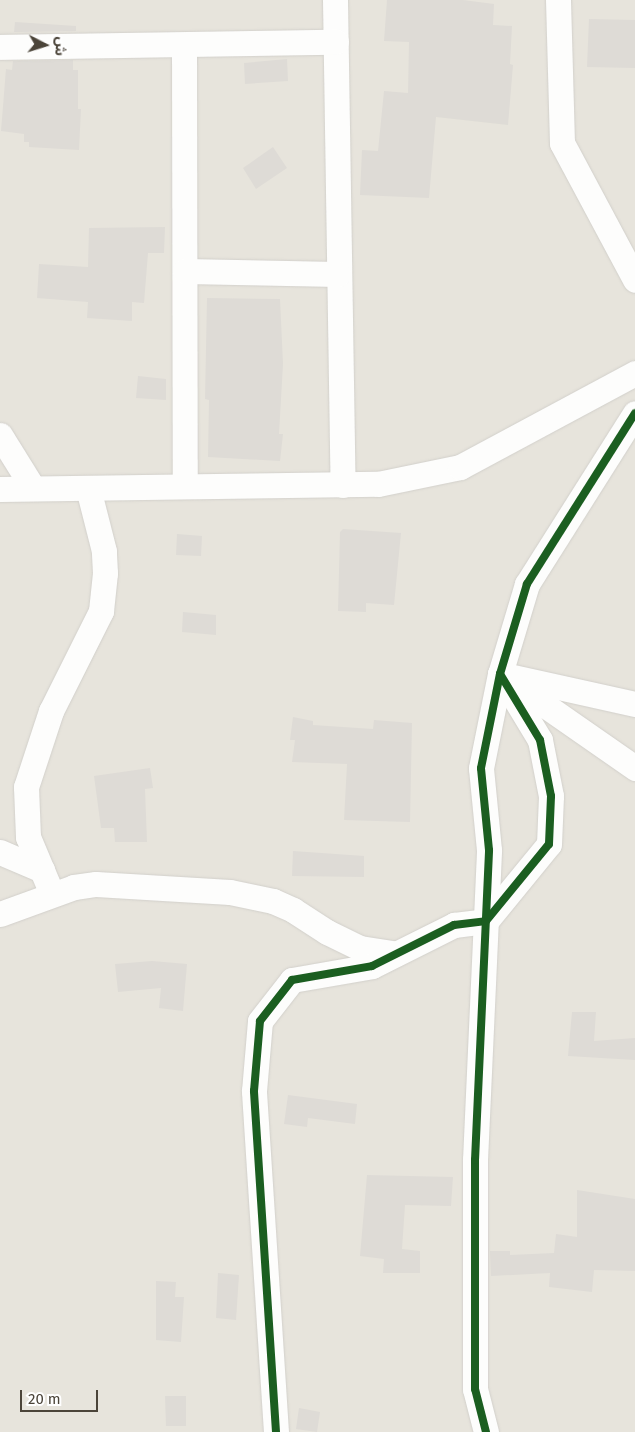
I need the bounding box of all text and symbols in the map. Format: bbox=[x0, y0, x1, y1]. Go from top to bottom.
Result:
north arrow bbox=[20, 20, 70, 70]
text: ش bbox=[51, 36, 70, 57]
scale bar bbox=[22, 1380, 100, 1412]
text: 20 m bbox=[28, 1390, 61, 1408]

